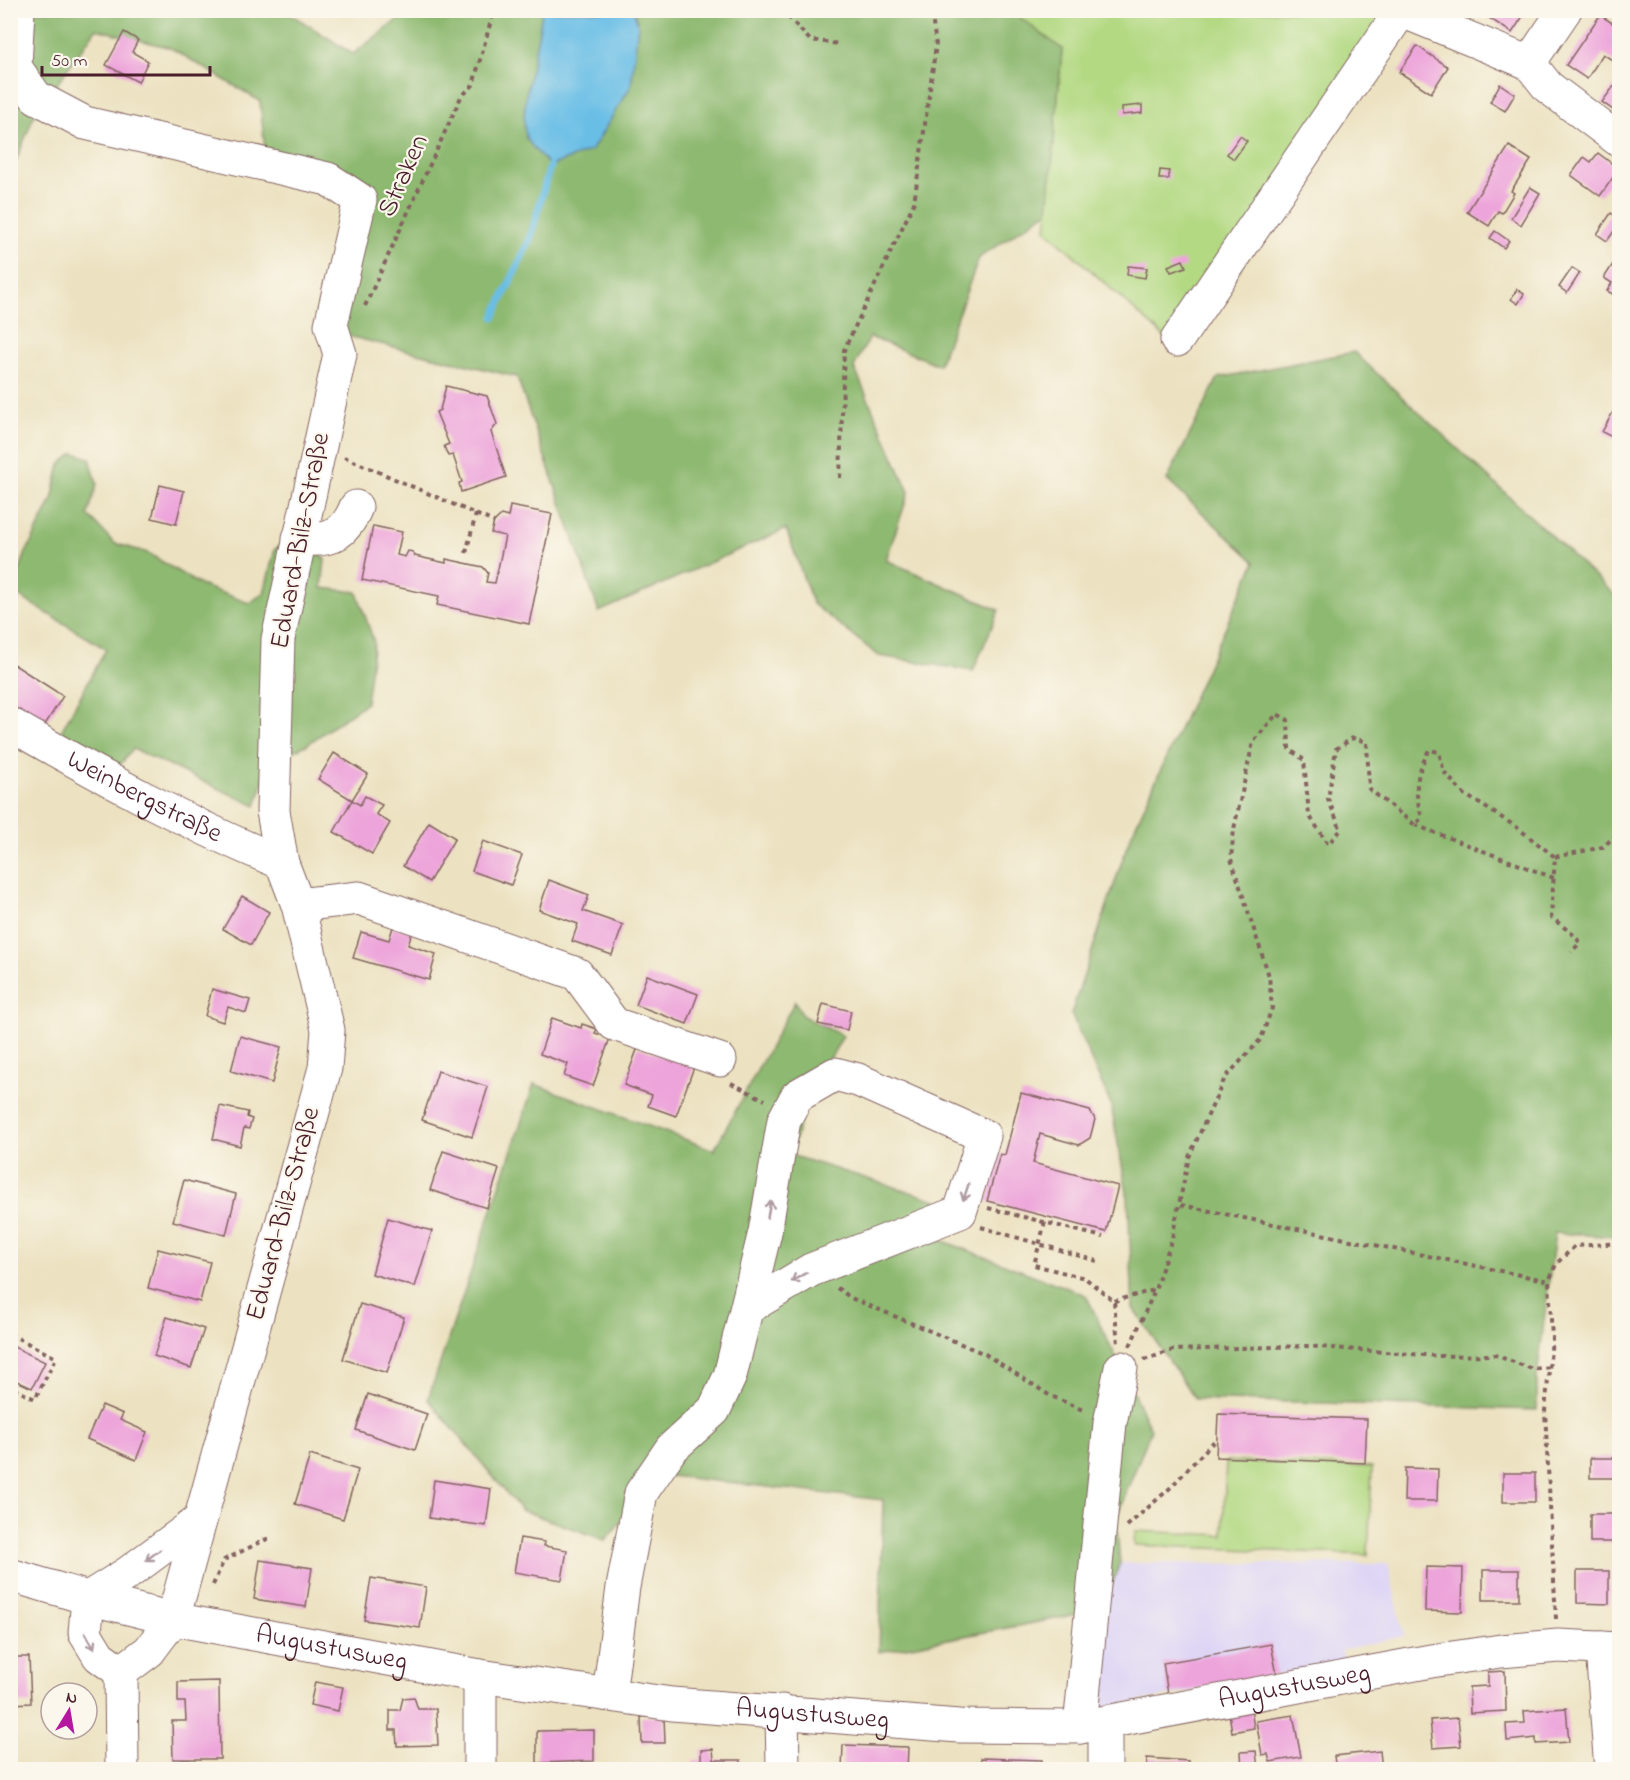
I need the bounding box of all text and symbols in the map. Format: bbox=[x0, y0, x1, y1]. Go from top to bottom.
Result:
scale bar bbox=[42, 39, 210, 77]
text: 50 m bbox=[51, 49, 88, 75]
street label: Straken bbox=[369, 129, 439, 223]
street label: Eduard-Bilz-Straße bbox=[261, 429, 341, 653]
street label: Weinbergstraße bbox=[60, 741, 229, 854]
street label: Eduard-Bilz-Straße bbox=[237, 1102, 332, 1325]
one-way arrow bbox=[960, 1182, 971, 1201]
one-way arrow bbox=[764, 1199, 775, 1219]
one-way arrow bbox=[791, 1271, 808, 1283]
one-way arrow bbox=[145, 1549, 161, 1561]
street label: Augustusweg bbox=[252, 1615, 410, 1682]
one-way arrow bbox=[84, 1632, 96, 1649]
street label: Augustusweg bbox=[1215, 1653, 1373, 1720]
north arrow bbox=[39, 1681, 99, 1741]
text: N bbox=[64, 1685, 79, 1711]
street label: Augustusweg bbox=[734, 1689, 890, 1740]

